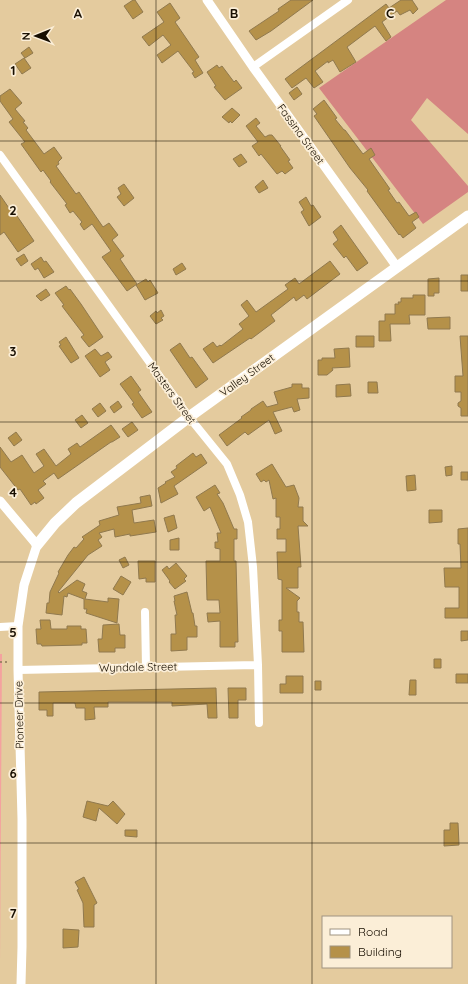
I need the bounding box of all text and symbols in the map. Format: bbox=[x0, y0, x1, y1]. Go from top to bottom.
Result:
text: A bbox=[74, 5, 83, 21]
text: B bbox=[230, 5, 238, 21]
text: C bbox=[386, 5, 394, 21]
north arrow bbox=[16, 16, 56, 56]
text: N bbox=[19, 32, 33, 40]
text: 1 bbox=[10, 62, 16, 78]
street label: Fassina Street bbox=[274, 101, 328, 167]
text: 2 bbox=[9, 202, 17, 218]
text: 3 bbox=[10, 343, 17, 359]
street label: Valley Street bbox=[217, 350, 277, 400]
street label: Masters Street bbox=[145, 359, 199, 427]
text: 4 bbox=[9, 484, 17, 500]
text: 5 bbox=[9, 624, 17, 640]
street label: Wyndale Street bbox=[99, 659, 178, 675]
street label: Pioneer Drive bbox=[11, 681, 27, 749]
text: 6 bbox=[9, 765, 17, 781]
text: 7 bbox=[9, 905, 17, 921]
legend bbox=[322, 916, 452, 968]
text: Road bbox=[358, 924, 388, 939]
text: Building bbox=[358, 944, 402, 959]

